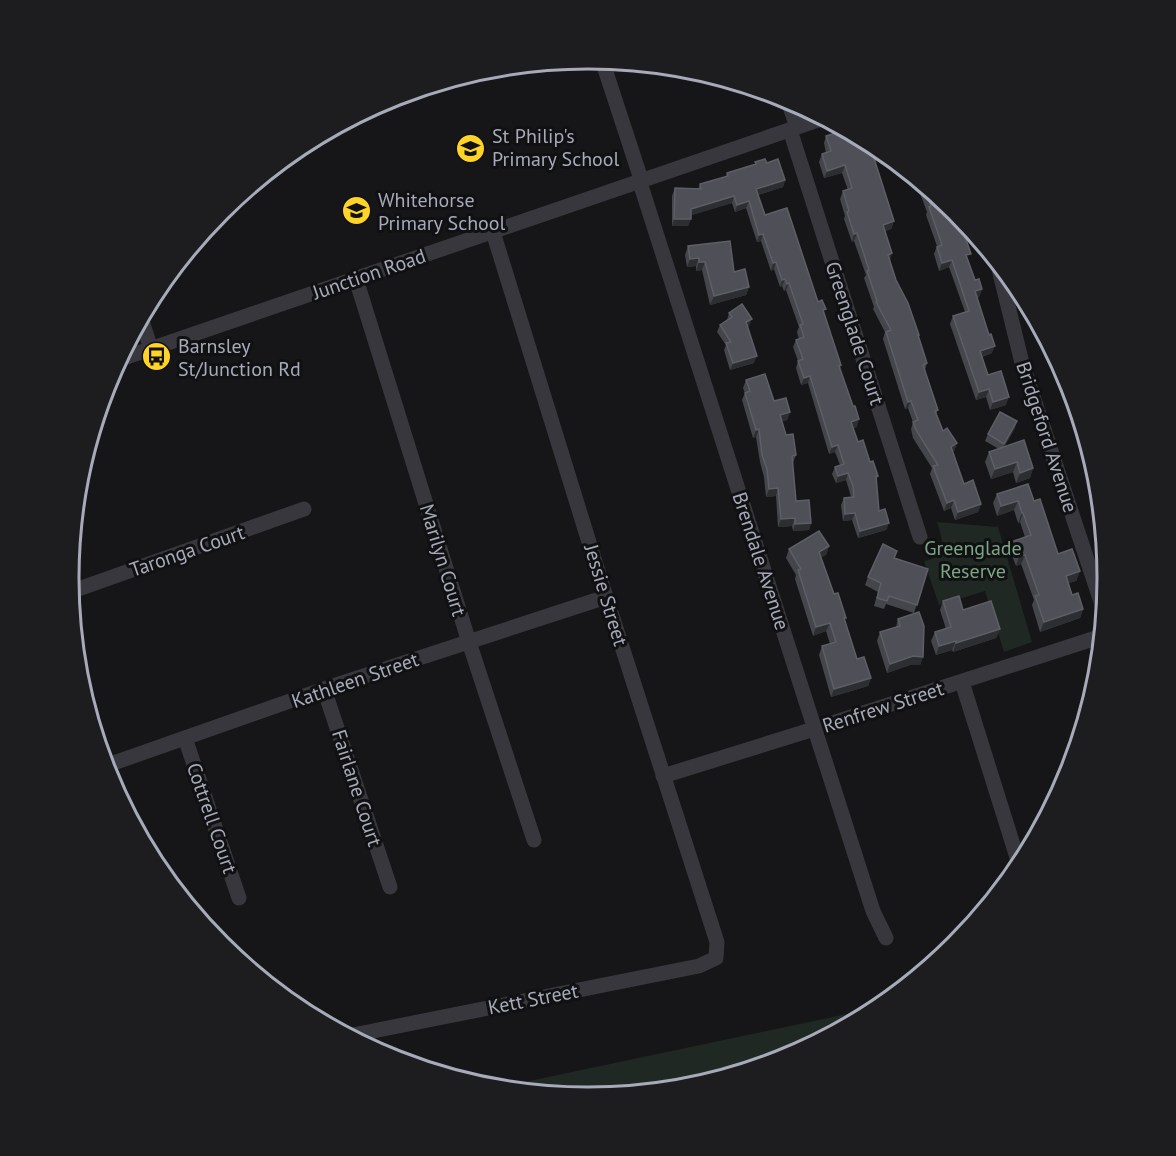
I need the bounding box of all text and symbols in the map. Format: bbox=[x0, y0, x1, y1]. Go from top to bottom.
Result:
place label: St Philip's Primary School bbox=[492, 123, 620, 172]
school or university icon: St Philip's Primary School bbox=[455, 132, 487, 164]
place label: Whitehorse Primary School bbox=[378, 187, 506, 236]
school or university icon: Whitehorse Primary School bbox=[341, 195, 373, 227]
street label: Junction Road bbox=[308, 242, 429, 306]
street label: Greenglade Court bbox=[820, 258, 890, 408]
place label: Barnsley St/Junction Rd bbox=[178, 333, 301, 382]
bus stop icon: Barnsley St/Junction Rd bbox=[141, 341, 173, 373]
street label: Bridgeford Avenue bbox=[1010, 358, 1084, 516]
street label: Brendale Avenue bbox=[726, 489, 796, 633]
street label: Marilyn Court bbox=[414, 501, 472, 619]
street label: Taronga Court bbox=[126, 519, 248, 583]
park label: Greenglade Reserve bbox=[924, 535, 1022, 584]
street label: Jessie Street bbox=[578, 540, 634, 649]
street label: Kathleen Street bbox=[288, 646, 422, 714]
street label: Renfrew Street bbox=[819, 675, 947, 739]
street label: Fairlane Court bbox=[326, 726, 388, 850]
street label: Cottrell Court bbox=[181, 759, 243, 877]
street label: Kett Street bbox=[486, 977, 581, 1020]

